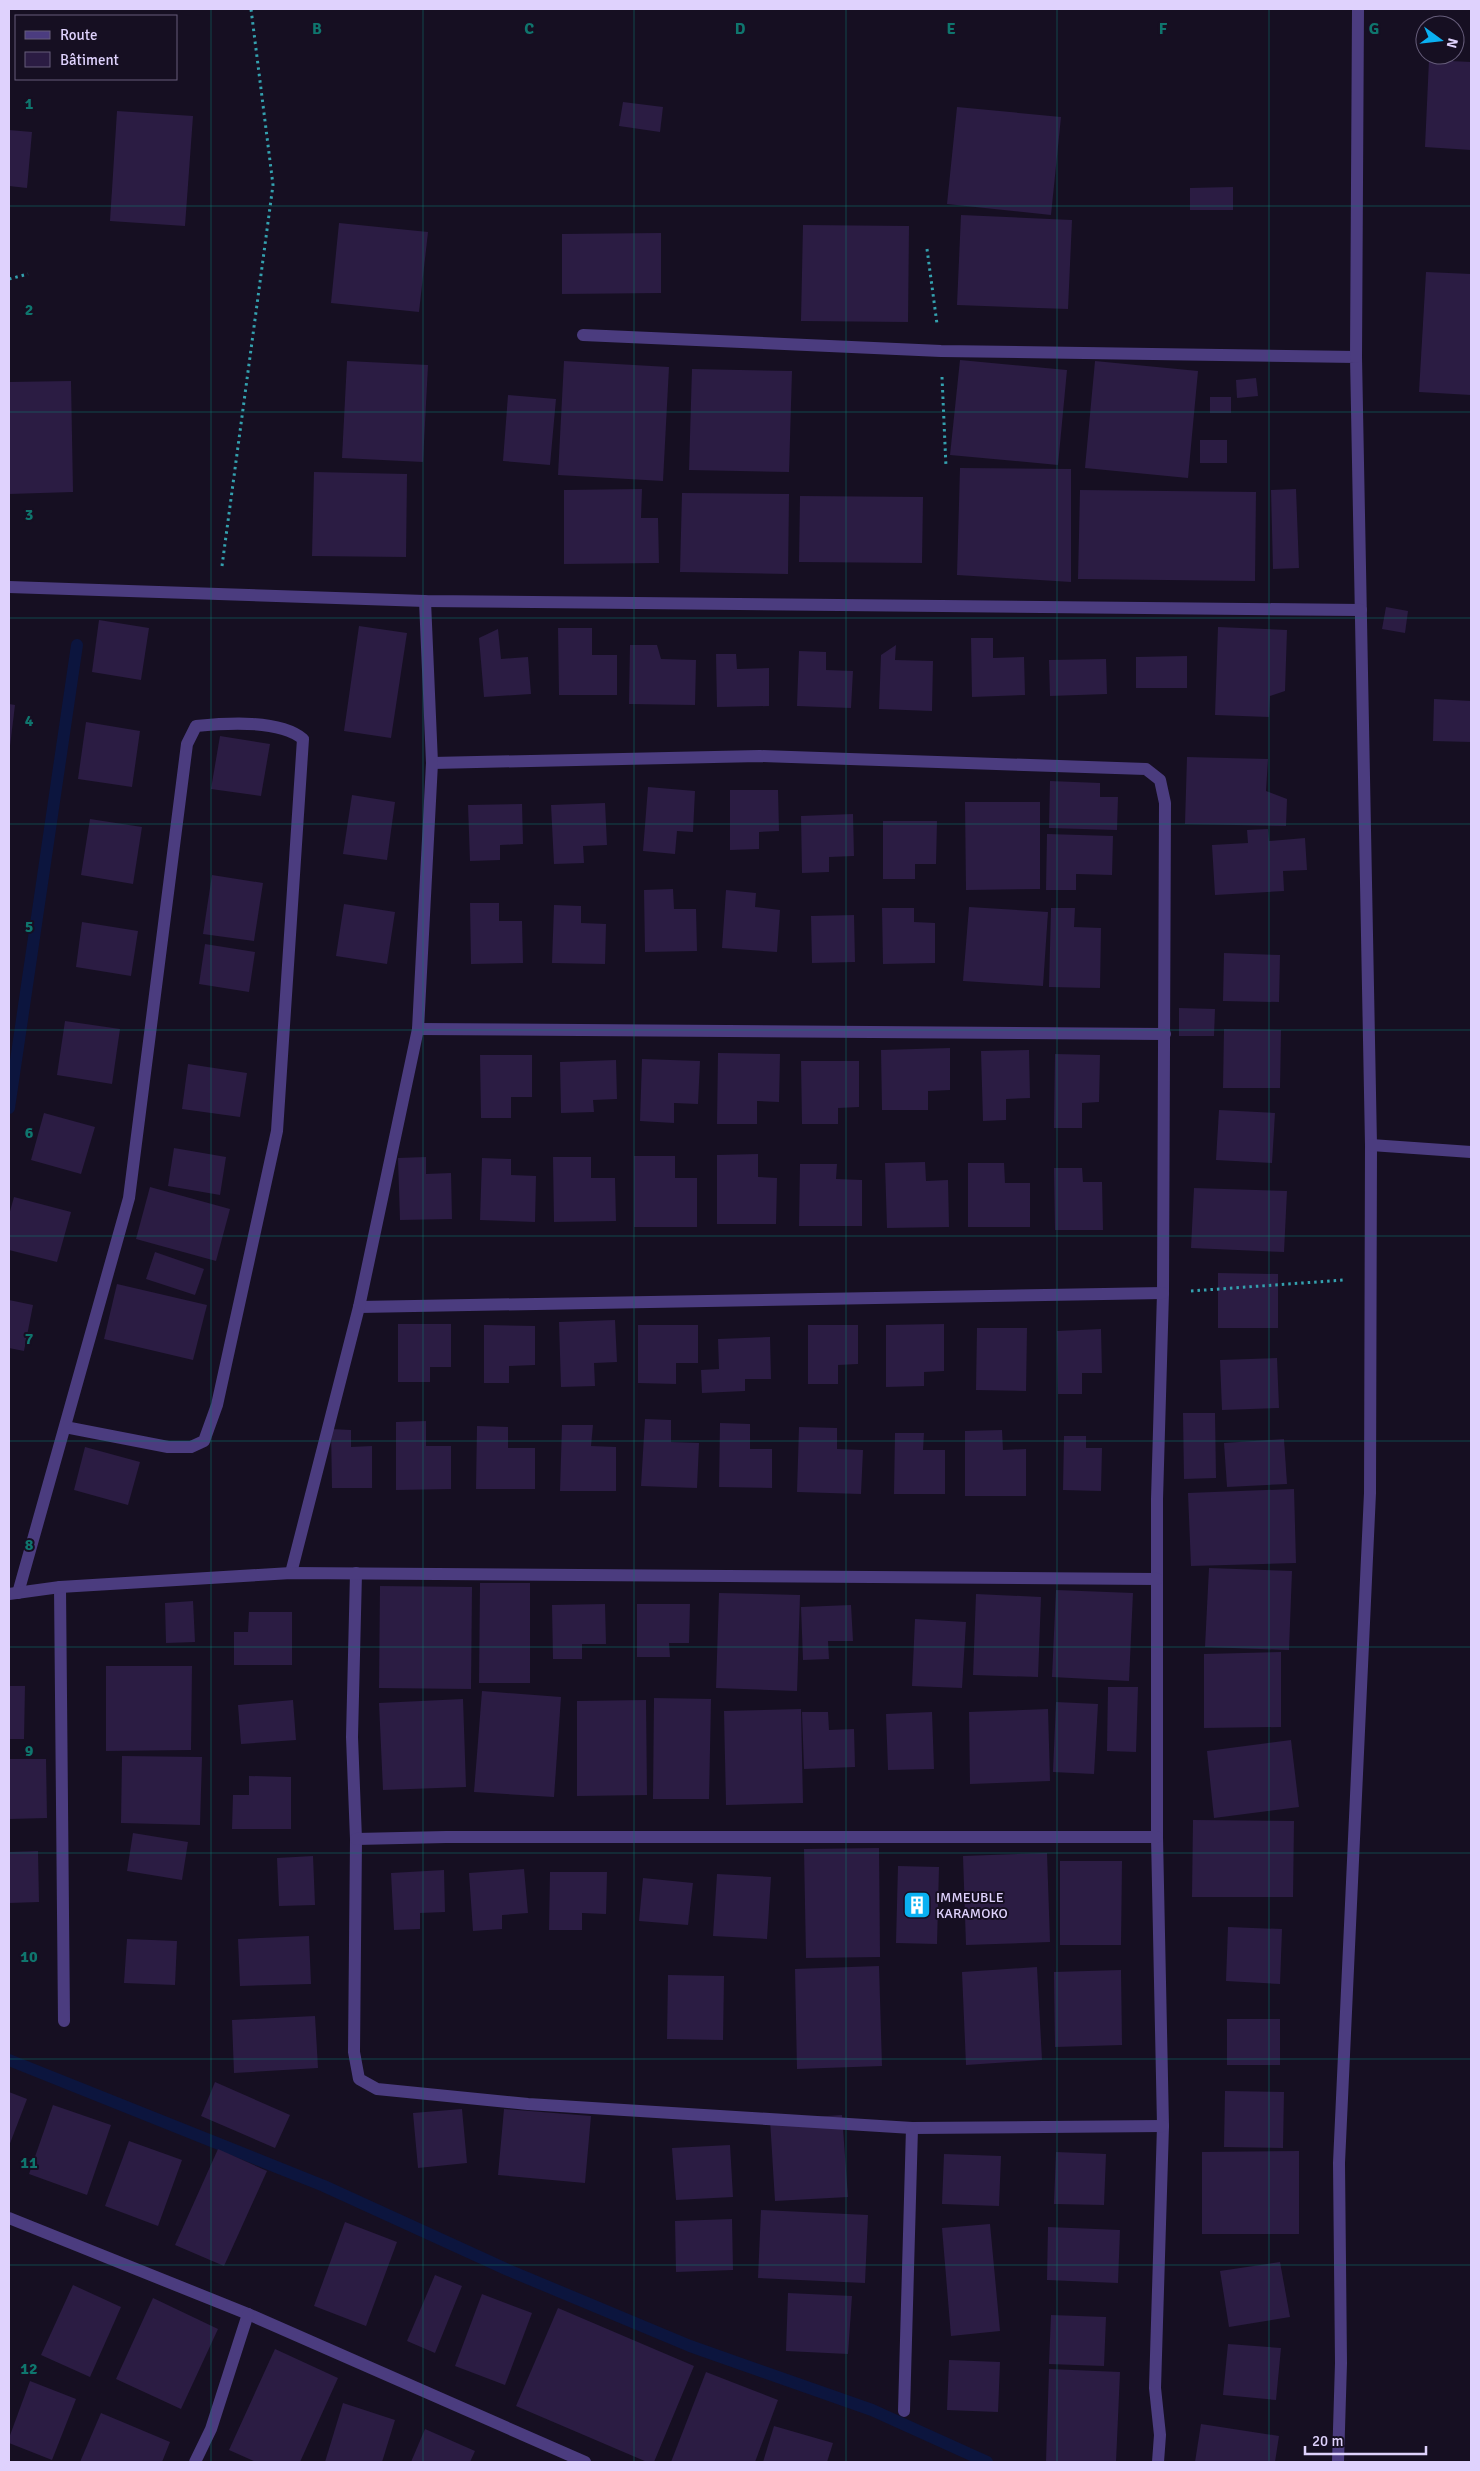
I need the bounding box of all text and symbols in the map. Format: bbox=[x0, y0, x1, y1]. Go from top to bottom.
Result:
legend bbox=[15, 15, 178, 80]
north arrow bbox=[1415, 15, 1465, 65]
text: B bbox=[312, 19, 322, 39]
text: C bbox=[524, 19, 534, 39]
text: D bbox=[735, 19, 746, 39]
text: E bbox=[946, 19, 956, 39]
text: F bbox=[1159, 19, 1168, 39]
text: G bbox=[1369, 19, 1379, 39]
text: Route bbox=[60, 26, 97, 44]
text: N bbox=[1443, 36, 1462, 50]
text: Bâtiment bbox=[60, 51, 119, 69]
text: 1 bbox=[25, 94, 34, 114]
text: 2 bbox=[25, 300, 33, 320]
text: 3 bbox=[25, 505, 33, 525]
text: 4 bbox=[25, 711, 34, 731]
text: 5 bbox=[25, 917, 33, 937]
text: 6 bbox=[25, 1123, 34, 1143]
text: 7 bbox=[25, 1329, 34, 1349]
text: 8 bbox=[25, 1535, 34, 1555]
text: 9 bbox=[25, 1741, 34, 1761]
place label: IMMEUBLE KARAMOKO bbox=[936, 1889, 1008, 1922]
building icon: IMMEUBLE KARAMOKO bbox=[902, 1890, 932, 1920]
text: 10 bbox=[20, 1947, 38, 1967]
text: 11 bbox=[20, 2153, 38, 2173]
text: 12 bbox=[20, 2359, 38, 2379]
scale bar bbox=[1305, 2424, 1426, 2456]
text: 20 m bbox=[1312, 2432, 1343, 2450]

